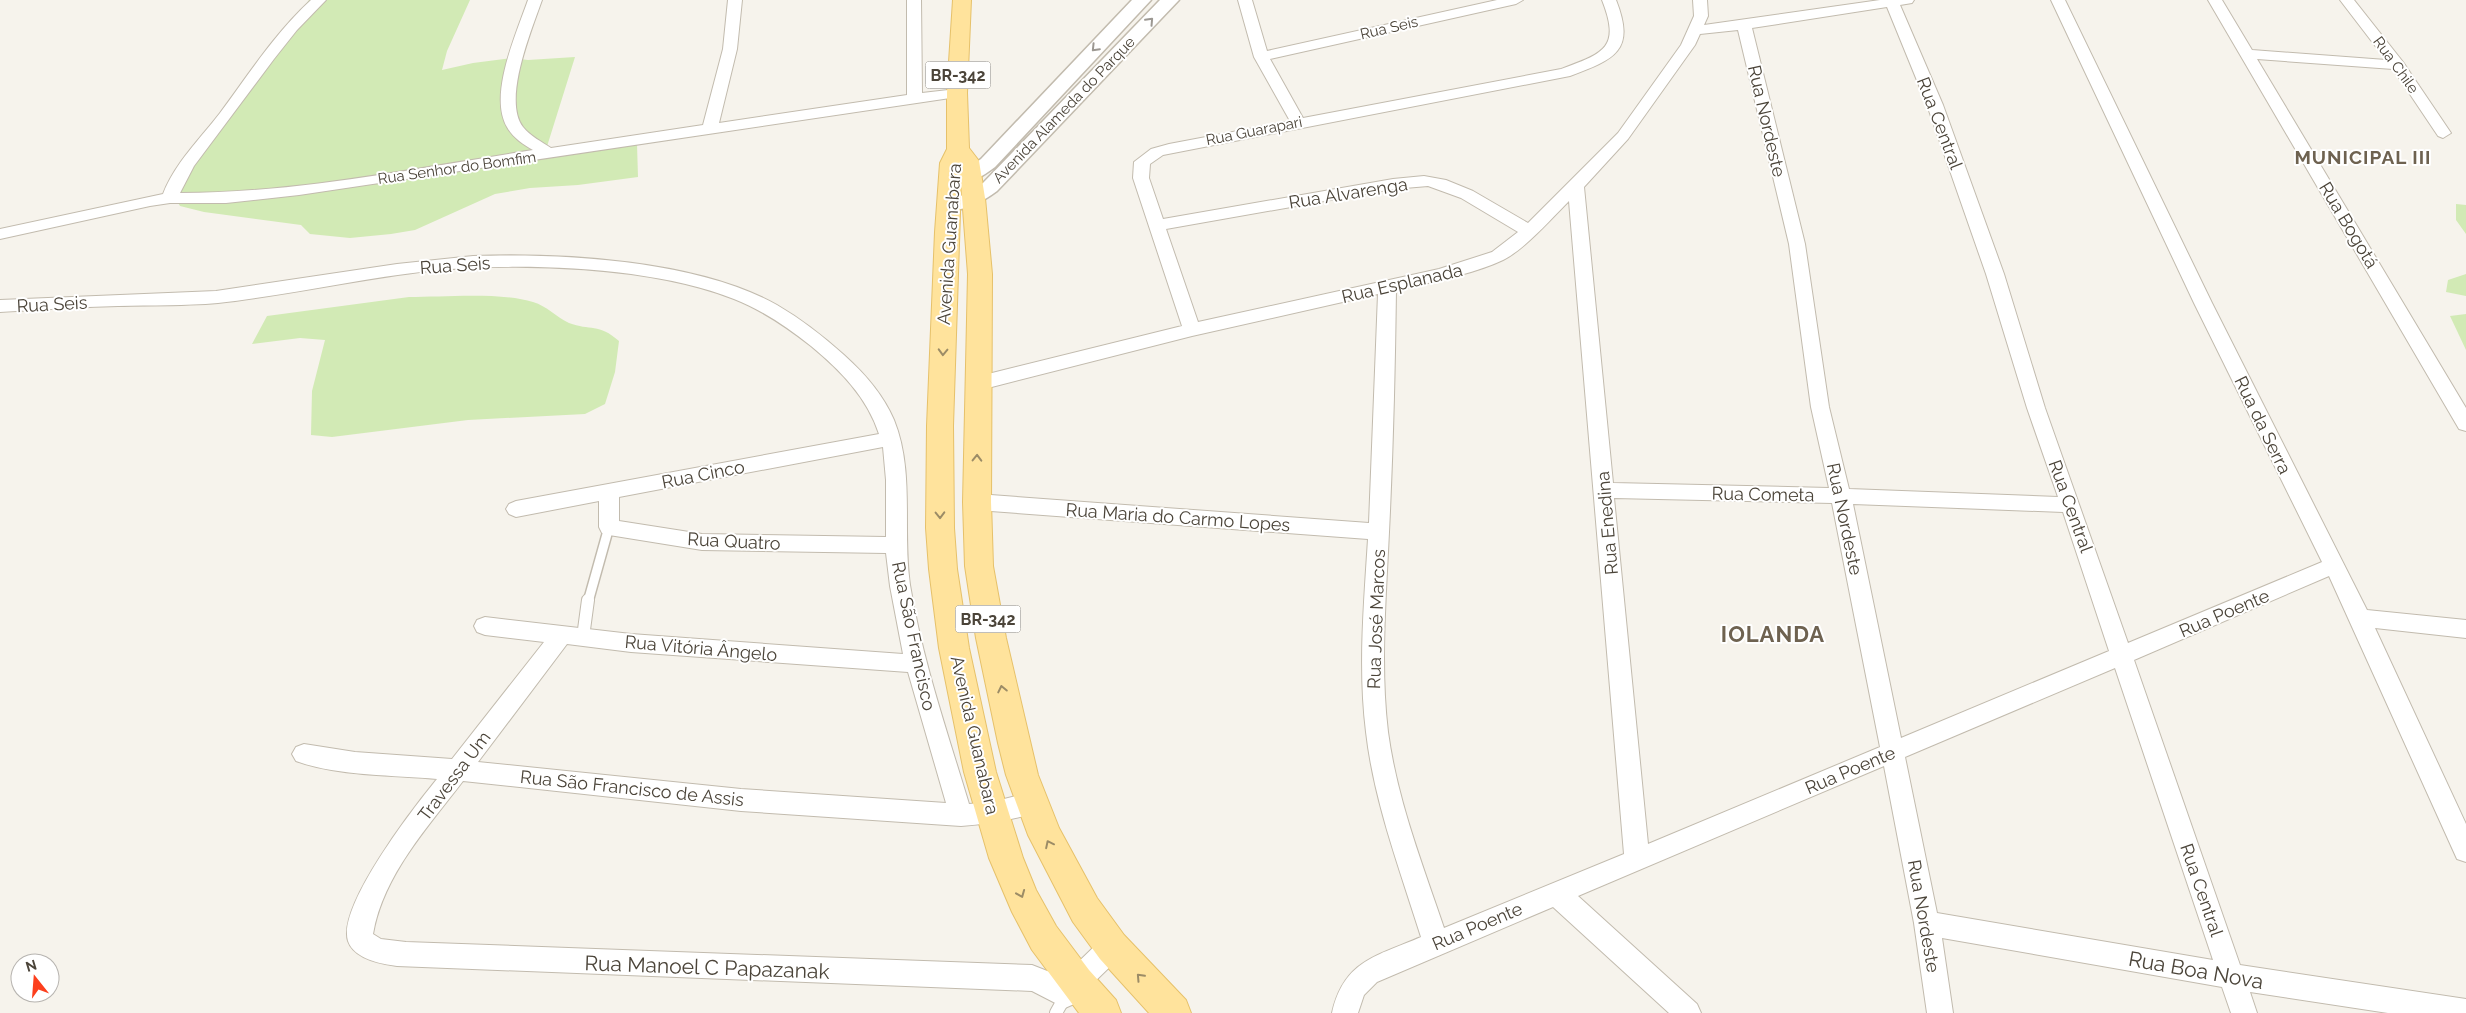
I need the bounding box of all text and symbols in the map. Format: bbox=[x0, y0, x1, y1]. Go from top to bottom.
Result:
street label: Rua Seis bbox=[1358, 13, 1420, 43]
one-way arrow bbox=[1144, 18, 1153, 27]
street label: Avenida Alameda do Parque bbox=[989, 33, 1139, 187]
street label: Rua Chile bbox=[2369, 33, 2423, 97]
one-way arrow bbox=[1092, 42, 1101, 51]
road number: BR-342 bbox=[926, 62, 990, 88]
street label: Rua Nordeste bbox=[1744, 63, 1790, 179]
street label: Rua Central bbox=[1913, 74, 1967, 172]
street label: Rua Guarapari bbox=[1204, 113, 1304, 149]
district label: MUNICIPAL III bbox=[2294, 146, 2432, 168]
street label: Rua Senhor do Bomfim bbox=[377, 148, 537, 188]
street label: Avenida Guanabara bbox=[933, 162, 965, 326]
street label: Rua Alvarenga bbox=[1287, 173, 1409, 213]
street label: Rua Bogotá bbox=[2315, 178, 2383, 272]
street label: Rua Seis bbox=[419, 252, 491, 278]
street label: Rua Esplanada bbox=[1339, 259, 1465, 307]
street label: Rua Seis bbox=[16, 292, 88, 316]
one-way arrow bbox=[938, 349, 948, 357]
street label: Rua da Serra bbox=[2230, 373, 2296, 477]
one-way arrow bbox=[972, 454, 983, 462]
street label: Rua Cinco bbox=[660, 456, 746, 492]
street label: Rua Central bbox=[2045, 457, 2097, 555]
street label: Rua Nordeste bbox=[1823, 461, 1867, 577]
street label: Rua Enedina bbox=[1592, 470, 1622, 576]
street label: Rua Cometa bbox=[1712, 483, 1814, 505]
street label: Rua Maria do Carmo Lopes bbox=[1065, 499, 1291, 535]
one-way arrow bbox=[935, 512, 945, 519]
street label: Rua Quatro bbox=[687, 528, 781, 554]
street label: Rua José Marcos bbox=[1363, 548, 1389, 689]
street label: Rua São Francisco bbox=[888, 559, 940, 713]
street label: Rua Poente bbox=[2176, 584, 2273, 641]
road number: BR-342 bbox=[956, 606, 1020, 632]
district label: IOLANDA bbox=[1721, 621, 1825, 647]
street label: Rua Vitória Ângelo bbox=[624, 630, 778, 665]
street label: Avenida Guanabara bbox=[947, 654, 1003, 816]
one-way arrow bbox=[997, 684, 1008, 693]
street label: Travessa Um bbox=[413, 727, 495, 825]
street label: Rua Poente bbox=[1802, 741, 1899, 798]
street label: Rua São Francisco de Assis bbox=[519, 766, 745, 810]
one-way arrow bbox=[1045, 840, 1055, 849]
street label: Rua Central bbox=[2176, 841, 2228, 939]
street label: Rua Nordeste bbox=[1904, 858, 1944, 974]
one-way arrow bbox=[1015, 889, 1026, 898]
street label: Rua Poente bbox=[1429, 897, 1526, 954]
street label: Rua Boa Nova bbox=[2127, 946, 2265, 994]
street label: Rua Manoel C Papazanak bbox=[584, 950, 830, 984]
north arrow bbox=[10, 953, 60, 1003]
text: N bbox=[24, 956, 39, 975]
one-way arrow bbox=[1137, 974, 1146, 983]

